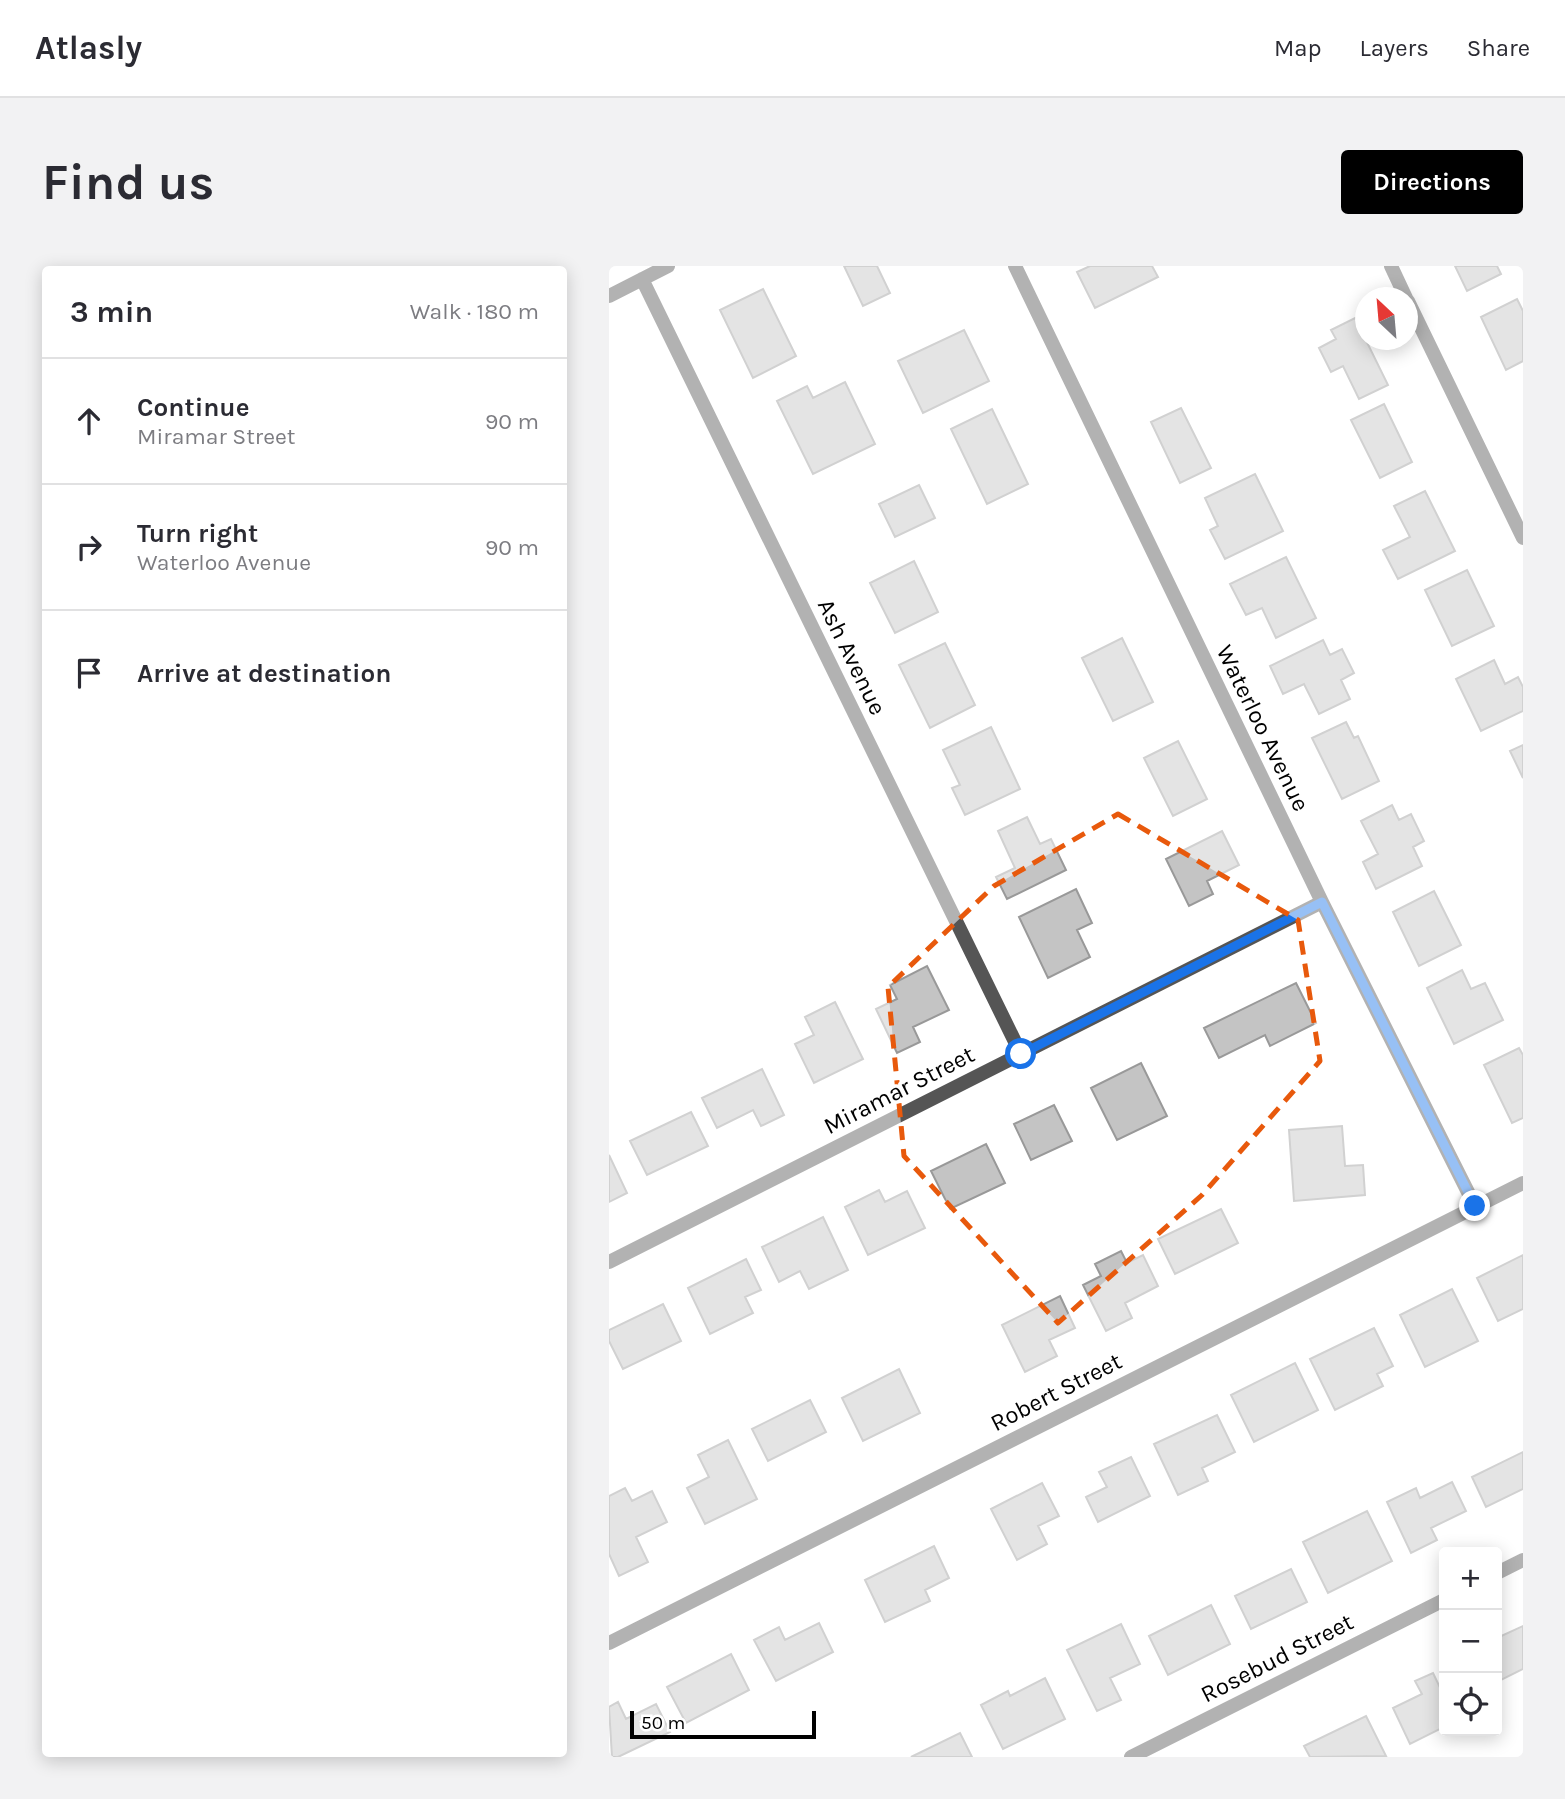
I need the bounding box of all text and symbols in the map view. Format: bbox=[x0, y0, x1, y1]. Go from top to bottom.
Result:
text: Atlasly bbox=[35, 29, 142, 67]
text: Map bbox=[1274, 34, 1322, 62]
text: Layers bbox=[1360, 34, 1429, 62]
text: Share bbox=[1467, 34, 1530, 62]
button: Directions bbox=[1341, 150, 1523, 214]
text: Find us bbox=[42, 154, 214, 211]
north arrow bbox=[1355, 287, 1418, 350]
text: 3 min bbox=[70, 294, 153, 330]
text: Walk · 180 m bbox=[410, 298, 539, 325]
text: Continue bbox=[137, 392, 249, 423]
icon: ahead bbox=[70, 402, 108, 440]
text: 90 m bbox=[485, 408, 539, 435]
text: Miramar Street bbox=[137, 423, 295, 450]
text: Turn right bbox=[137, 518, 258, 549]
icon: right bbox=[70, 528, 108, 566]
text: 90 m bbox=[485, 534, 539, 561]
text: Waterloo Avenue bbox=[137, 549, 311, 576]
street label: Ash Avenue bbox=[812, 594, 892, 720]
street label: Waterloo Avenue bbox=[1211, 640, 1315, 816]
icon: arrive bbox=[70, 654, 108, 692]
text: Arrive at destination bbox=[137, 658, 391, 689]
route start bbox=[1005, 1038, 1036, 1069]
street label: Miramar Street bbox=[819, 1040, 979, 1140]
route end bbox=[1459, 1190, 1490, 1221]
street label: Robert Street bbox=[986, 1347, 1126, 1437]
map controls bbox=[1439, 1547, 1502, 1736]
button: + bbox=[1439, 1547, 1502, 1610]
street label: Rosebud Street bbox=[1196, 1608, 1358, 1708]
button: − bbox=[1439, 1610, 1502, 1673]
button: locate bbox=[1439, 1673, 1502, 1736]
scale bar bbox=[630, 1708, 815, 1740]
text: 50 m bbox=[641, 1712, 685, 1734]

